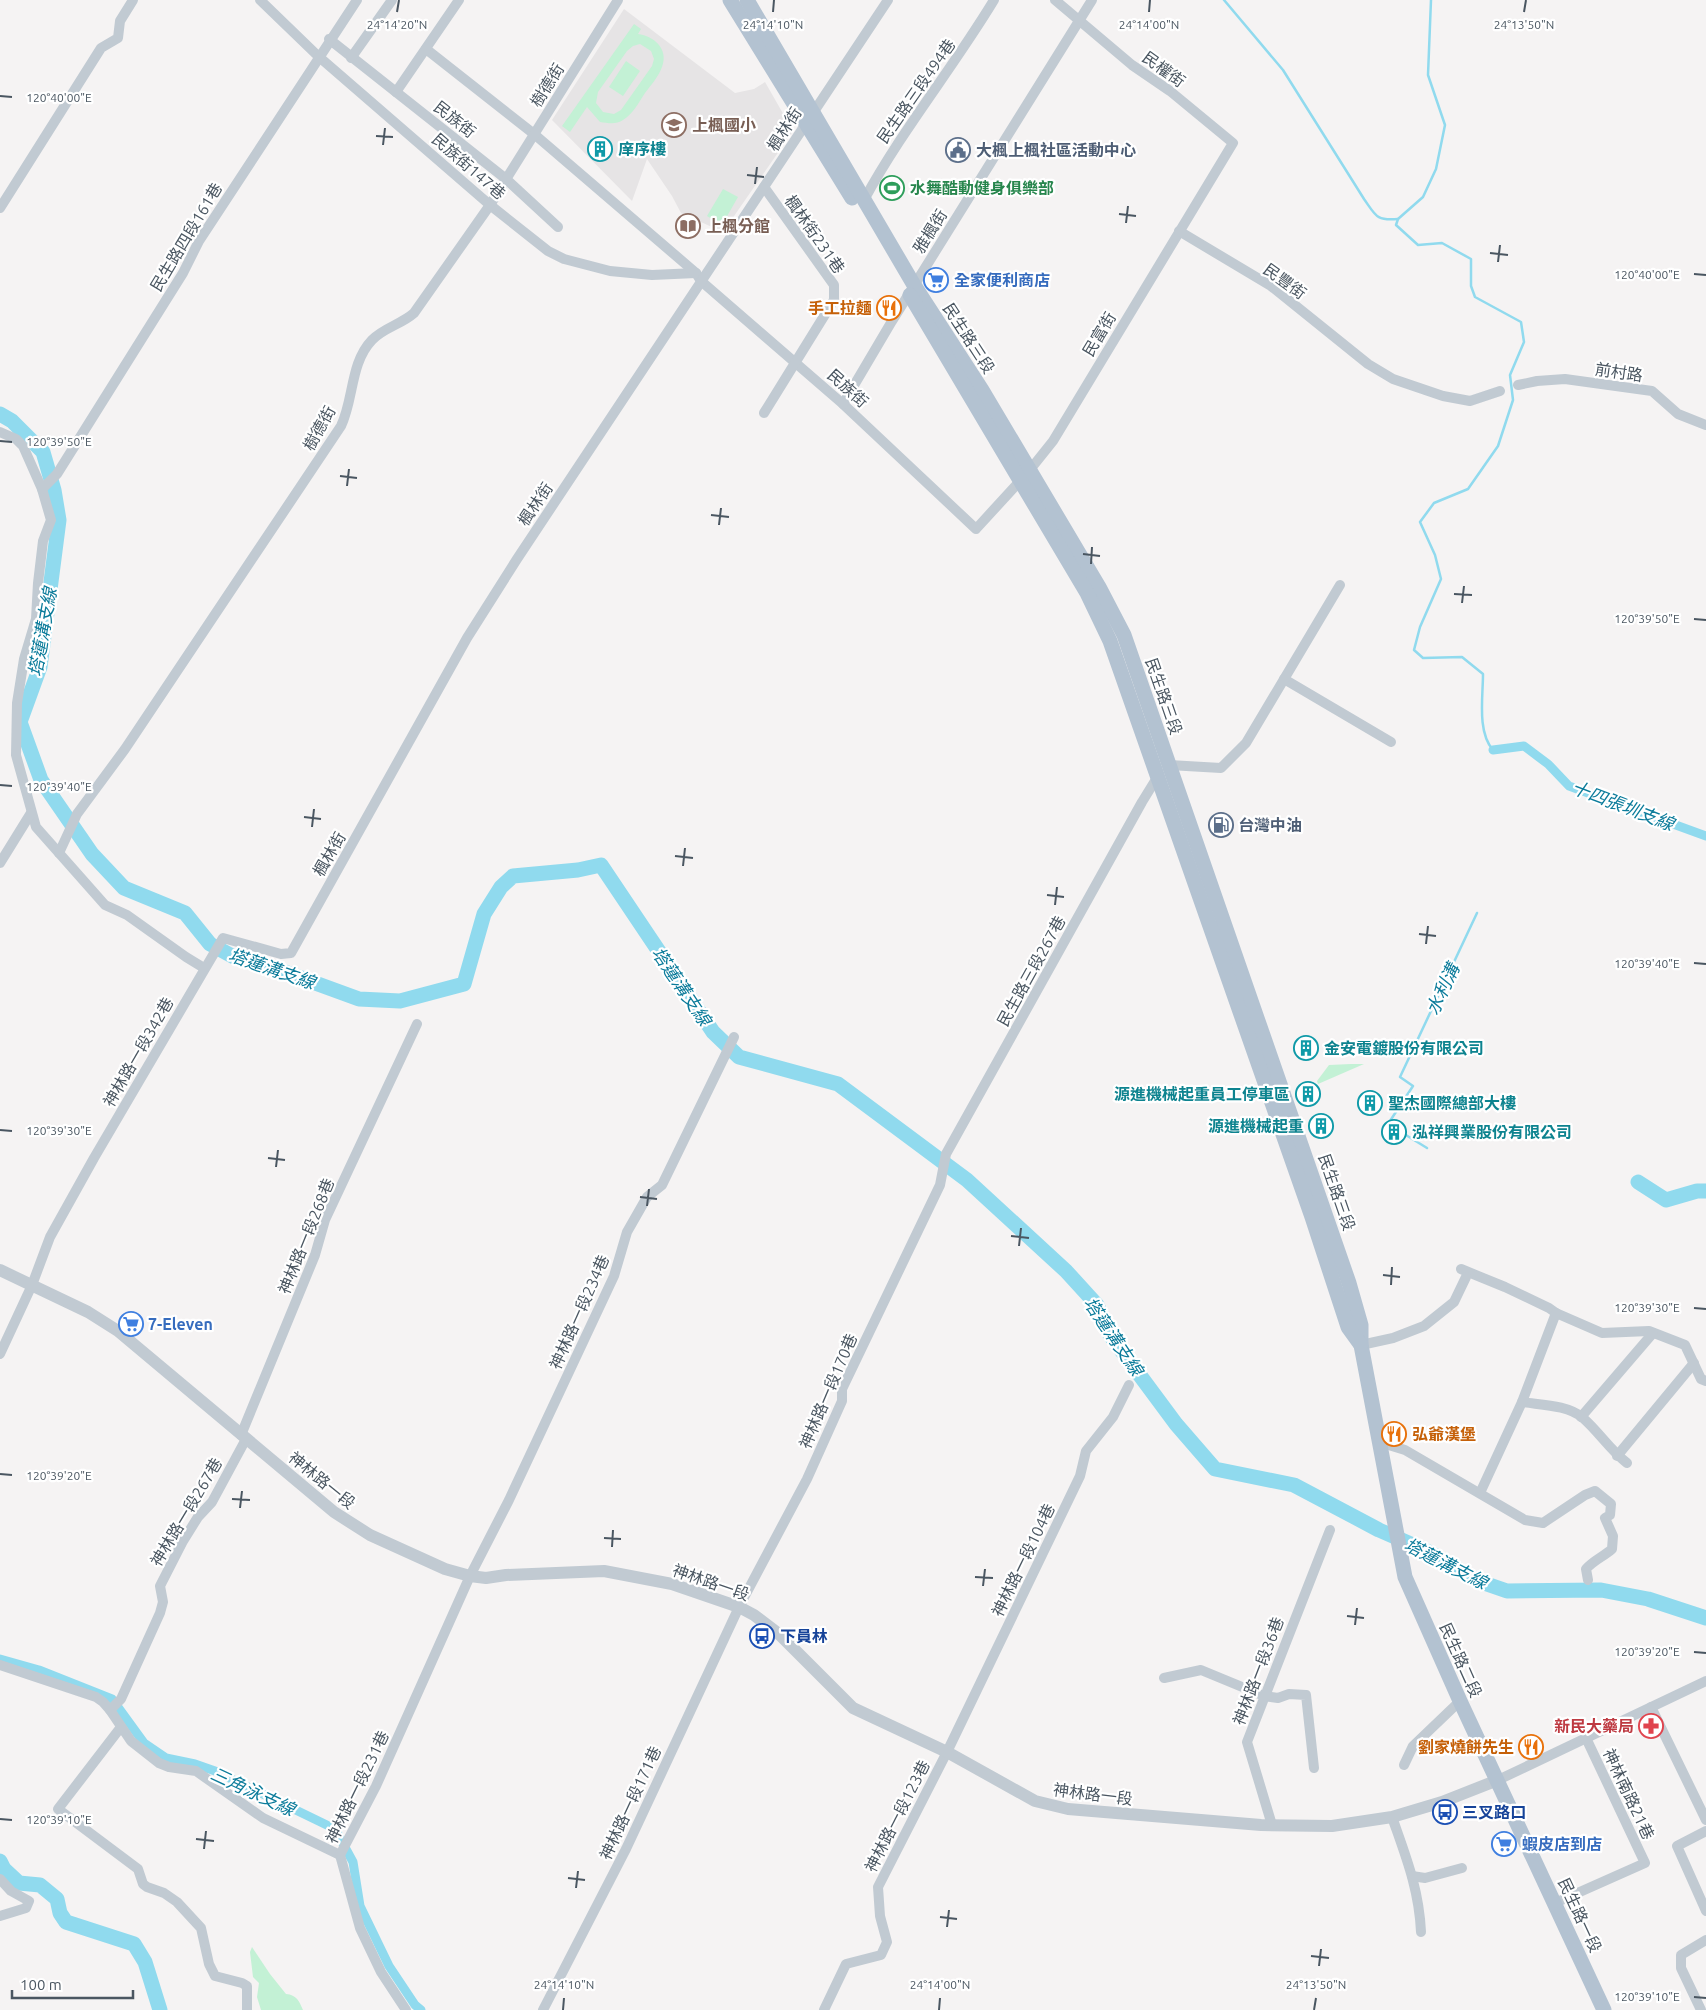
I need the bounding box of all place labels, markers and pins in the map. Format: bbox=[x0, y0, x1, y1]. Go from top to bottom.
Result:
school or university icon: 上楓國小 bbox=[661, 112, 687, 138]
place label: 上楓國小 bbox=[692, 116, 756, 134]
building icon: 庠序樓 bbox=[587, 136, 613, 162]
public building icon: 大楓上楓社區活動中心 bbox=[945, 137, 971, 163]
place label: 庠序樓 bbox=[618, 140, 666, 158]
place label: 大楓上楓社區活動中心 bbox=[976, 141, 1136, 159]
sports icon: 水舞酷動健身俱樂部 bbox=[879, 175, 905, 201]
place label: 水舞酷動健身俱樂部 bbox=[910, 179, 1054, 197]
library icon: 上楓分館 bbox=[675, 213, 701, 239]
place label: 上楓分館 bbox=[706, 217, 770, 235]
supermarket icon: 全家便利商店 bbox=[923, 267, 949, 293]
place label: 全家便利商店 bbox=[954, 271, 1050, 289]
restaurant icon: 手工拉麵 bbox=[876, 295, 902, 321]
place label: 手工拉麵 bbox=[808, 299, 872, 317]
fuel station icon: 台灣中油 bbox=[1208, 812, 1234, 838]
place label: 台灣中油 bbox=[1238, 816, 1302, 834]
building icon: 金安電鍍股份有限公司 bbox=[1293, 1035, 1319, 1061]
place label: 金安電鍍股份有限公司 bbox=[1324, 1039, 1484, 1057]
building icon: 源進機械起重員工停車區 bbox=[1295, 1081, 1321, 1107]
place label: 源進機械起重員工停車區 bbox=[1114, 1085, 1290, 1103]
building icon: 聖杰國際總部大樓 bbox=[1357, 1090, 1383, 1116]
place label: 聖杰國際總部大樓 bbox=[1388, 1094, 1516, 1112]
building icon: 源進機械起重 bbox=[1308, 1113, 1334, 1139]
place label: 源進機械起重 bbox=[1208, 1117, 1304, 1135]
building icon: 泓祥興業股份有限公司 bbox=[1381, 1119, 1407, 1145]
place label: 泓祥興業股份有限公司 bbox=[1412, 1123, 1572, 1141]
supermarket icon: 7-Eleven bbox=[118, 1311, 144, 1337]
place label: 7-Eleven bbox=[148, 1315, 213, 1333]
restaurant icon: 弘爺漢堡 bbox=[1381, 1421, 1407, 1447]
place label: 弘爺漢堡 bbox=[1412, 1425, 1476, 1443]
bus stop icon: 下員林 bbox=[749, 1623, 775, 1649]
place label: 下員林 bbox=[780, 1627, 828, 1645]
pharmacy icon: 新民大藥局 bbox=[1638, 1713, 1664, 1739]
place label: 新民大藥局 bbox=[1554, 1717, 1634, 1735]
restaurant icon: 劉家燒餅先生 bbox=[1518, 1734, 1544, 1760]
place label: 劉家燒餅先生 bbox=[1418, 1738, 1514, 1756]
bus stop icon: 三叉路口 bbox=[1432, 1799, 1458, 1825]
place label: 三叉路口 bbox=[1462, 1803, 1526, 1821]
supermarket icon: 蝦皮店到店 bbox=[1491, 1831, 1517, 1857]
place label: 蝦皮店到店 bbox=[1522, 1835, 1602, 1853]

